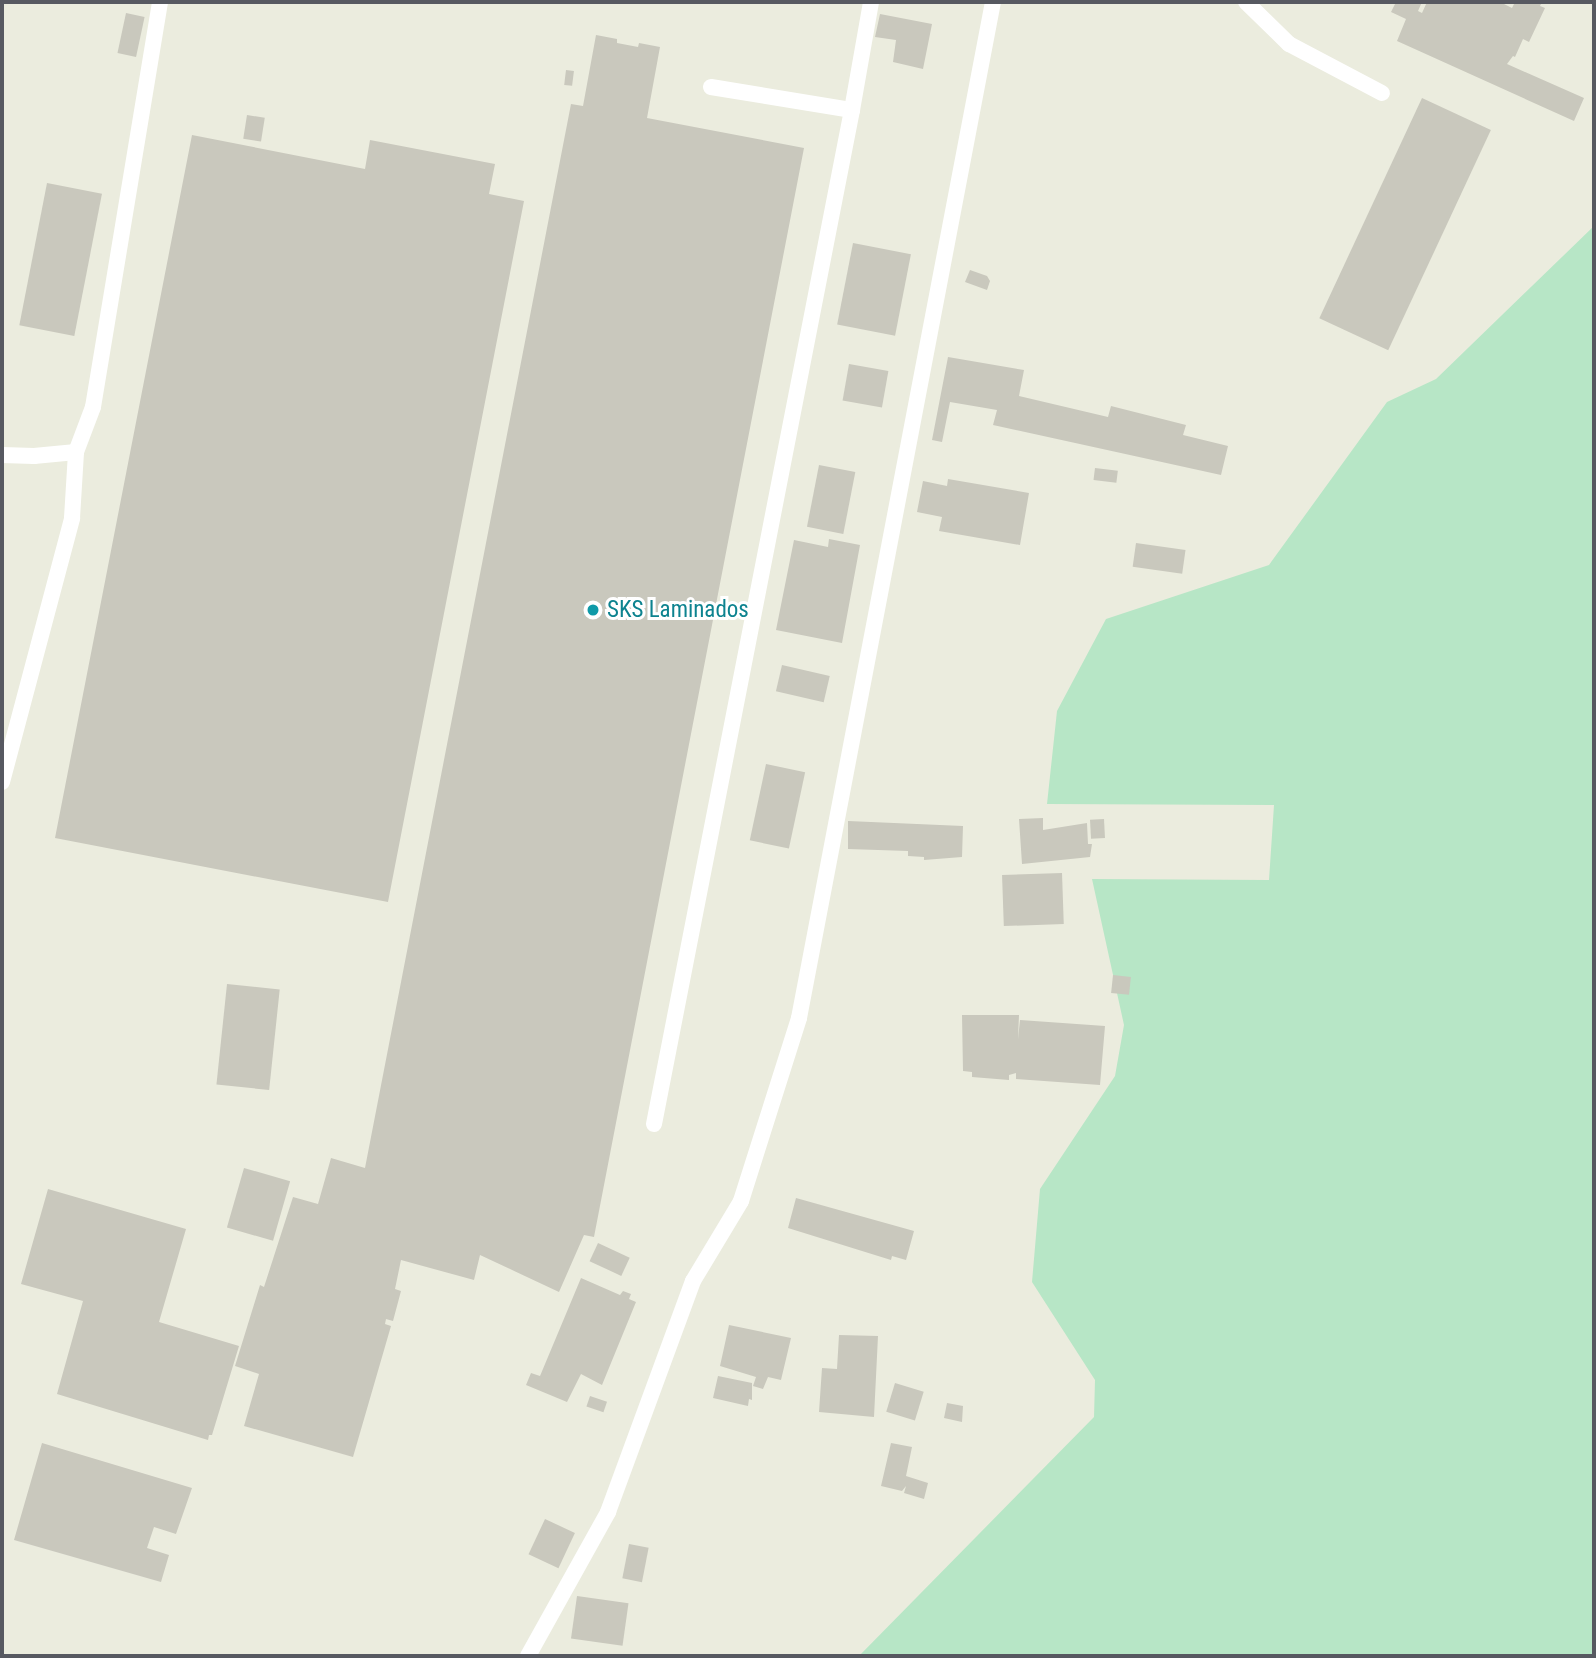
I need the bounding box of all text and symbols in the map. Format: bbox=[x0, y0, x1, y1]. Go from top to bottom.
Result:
place label: SKS Laminados bbox=[607, 596, 749, 624]
marker: SKS Laminados bbox=[585, 602, 601, 618]

